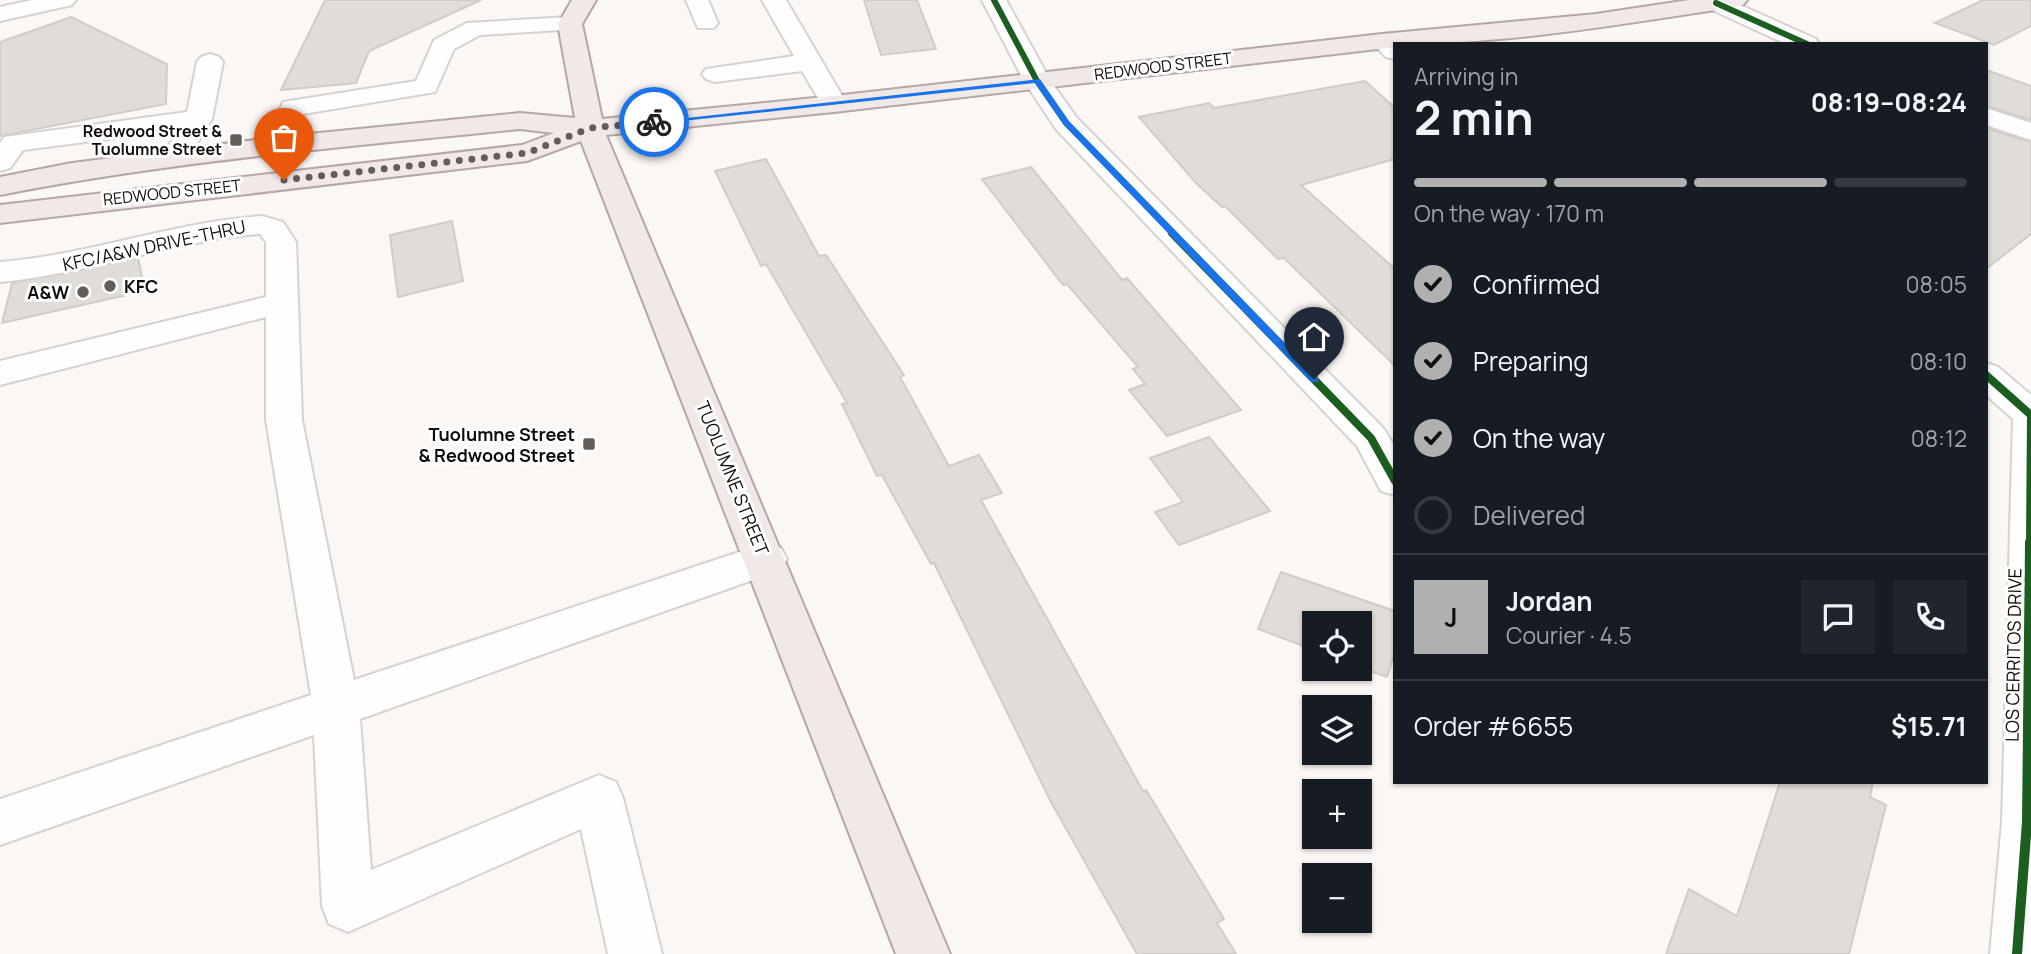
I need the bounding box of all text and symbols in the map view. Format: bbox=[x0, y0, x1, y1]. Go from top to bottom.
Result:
street label: REDWOOD STREET bbox=[1093, 47, 1234, 85]
text: Arriving in bbox=[1414, 60, 1519, 92]
text: 08:19–08:24 bbox=[1811, 84, 1967, 120]
text: 2 min bbox=[1414, 86, 1534, 149]
courier bbox=[619, 87, 689, 157]
icon: bike bbox=[635, 103, 673, 141]
pin bbox=[254, 108, 314, 180]
icon: bag bbox=[265, 119, 303, 157]
place label: Redwood Street & Tuolumne Street bbox=[83, 120, 222, 160]
marker: Redwood Street & Tuolumne Street bbox=[228, 132, 244, 148]
street label: REDWOOD STREET bbox=[102, 174, 242, 210]
text: On the way · 170 m bbox=[1414, 197, 1604, 229]
street label: KFC/A&W DRIVE-THRU bbox=[60, 214, 248, 276]
icon: check bbox=[1414, 265, 1452, 303]
text: Confirmed bbox=[1473, 266, 1600, 302]
text: 08:05 bbox=[1905, 268, 1967, 300]
place label: KFC bbox=[124, 274, 158, 298]
marker: KFC bbox=[102, 278, 118, 294]
place label: A&W bbox=[27, 280, 69, 304]
marker: A&W bbox=[75, 284, 91, 300]
pin bbox=[1284, 307, 1344, 379]
icon: home bbox=[1295, 318, 1333, 356]
icon: check bbox=[1414, 342, 1452, 380]
text: Preparing bbox=[1473, 343, 1589, 379]
text: 08:10 bbox=[1910, 345, 1967, 377]
street label: TUOLUMNE STREET bbox=[691, 397, 775, 559]
icon: check bbox=[1414, 419, 1452, 457]
text: On the way bbox=[1473, 420, 1605, 456]
place label: Tuolumne Street & Redwood Street bbox=[418, 422, 575, 467]
text: 08:12 bbox=[1911, 422, 1967, 454]
marker: Tuolumne Street & Redwood Street bbox=[581, 436, 597, 452]
text: Delivered bbox=[1473, 497, 1585, 533]
street label: LOS CERRITOS DRIVE bbox=[1999, 568, 2027, 742]
button: chat bbox=[1801, 580, 1875, 654]
button: phone bbox=[1893, 580, 1967, 654]
text: Jordan bbox=[1506, 583, 1592, 619]
text: J bbox=[1444, 599, 1458, 635]
map controls bbox=[1302, 611, 1372, 933]
button: locate bbox=[1302, 611, 1372, 681]
text: Courier · 4.5 bbox=[1506, 619, 1632, 651]
button: layers bbox=[1302, 695, 1372, 765]
text: Order #6655 bbox=[1414, 708, 1573, 744]
text: $15.71 bbox=[1891, 708, 1967, 744]
button: + bbox=[1302, 779, 1372, 849]
button: − bbox=[1302, 863, 1372, 933]

